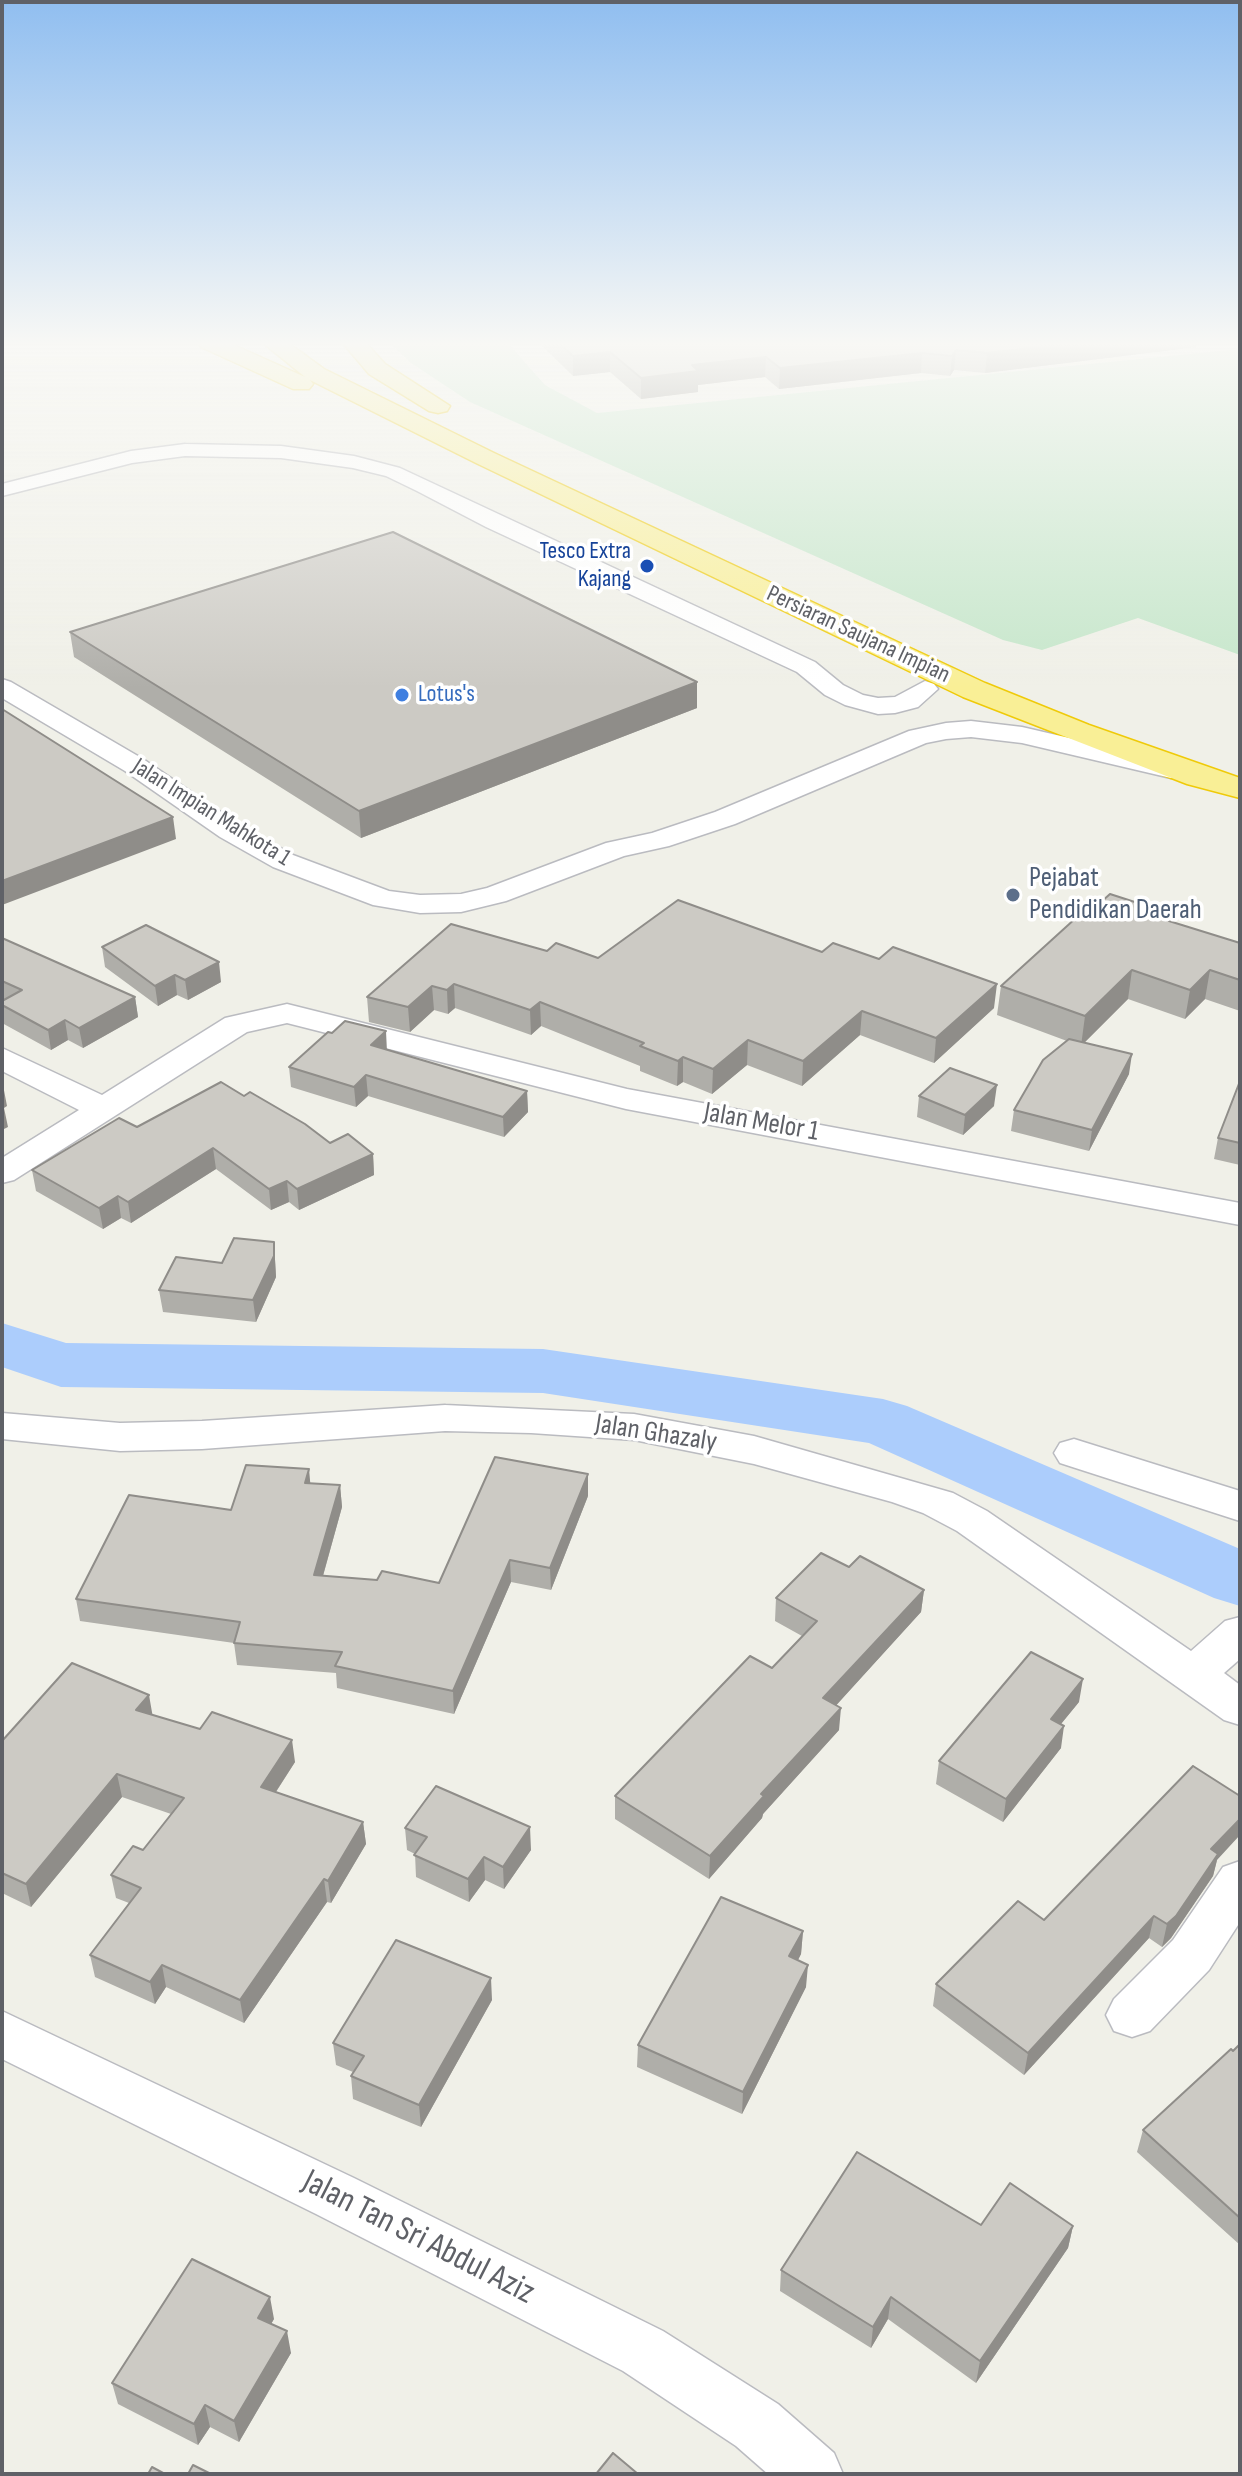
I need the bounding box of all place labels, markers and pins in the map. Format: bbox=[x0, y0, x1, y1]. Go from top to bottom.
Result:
place label: Tesco Extra Kajang bbox=[539, 538, 631, 594]
marker: Tesco Extra Kajang bbox=[638, 557, 656, 575]
place label: Lotus's bbox=[418, 681, 475, 709]
marker: Lotus's bbox=[393, 686, 411, 704]
place label: Pejabat Pendidikan Daerah bbox=[1029, 862, 1202, 928]
marker: Pejabat Pendidikan Daerah bbox=[1004, 886, 1022, 904]

